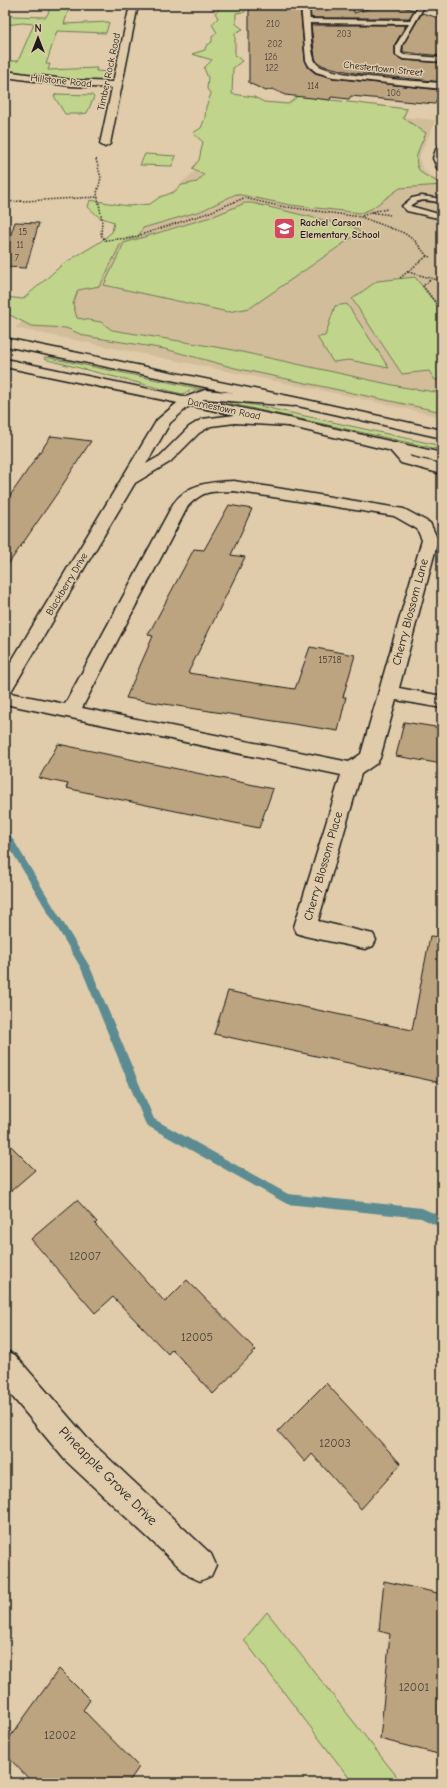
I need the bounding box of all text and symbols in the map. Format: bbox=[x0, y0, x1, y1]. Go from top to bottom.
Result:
north arrow bbox=[18, 18, 58, 58]
house number: 210 bbox=[266, 19, 280, 29]
text: N bbox=[34, 22, 42, 35]
house number: 203 bbox=[337, 29, 351, 39]
street label: Timber Rock Road bbox=[95, 32, 123, 112]
house number: 202 bbox=[268, 39, 283, 49]
house number: 126 bbox=[264, 52, 278, 62]
street label: Chestertown Street bbox=[343, 59, 424, 79]
house number: 122 bbox=[266, 63, 279, 73]
street label: Hillstone Road bbox=[30, 72, 92, 90]
house number: 114 bbox=[307, 81, 319, 91]
house number: 106 bbox=[387, 88, 401, 98]
school or university icon: Rachel Carson Elementary School bbox=[272, 216, 298, 242]
place label: Rachel Carson Elementary School bbox=[300, 217, 380, 241]
house number: 15 bbox=[19, 227, 27, 237]
house number: 11 bbox=[16, 240, 24, 250]
house number: 7 bbox=[15, 253, 20, 263]
street label: Darnestown Road bbox=[186, 395, 262, 423]
street label: Blackberry Drive bbox=[44, 551, 90, 617]
street label: Cherry Blossom Lane bbox=[389, 557, 431, 667]
house number: 15718 bbox=[318, 654, 342, 666]
street label: Cherry Blossom Place bbox=[301, 810, 345, 922]
house number: 12007 bbox=[69, 1249, 101, 1263]
house number: 12005 bbox=[181, 1330, 213, 1344]
street label: Pineapple Grove Drive bbox=[55, 1423, 161, 1529]
house number: 12003 bbox=[319, 1436, 351, 1450]
house number: 12001 bbox=[399, 1680, 429, 1694]
house number: 12002 bbox=[44, 1728, 76, 1742]

